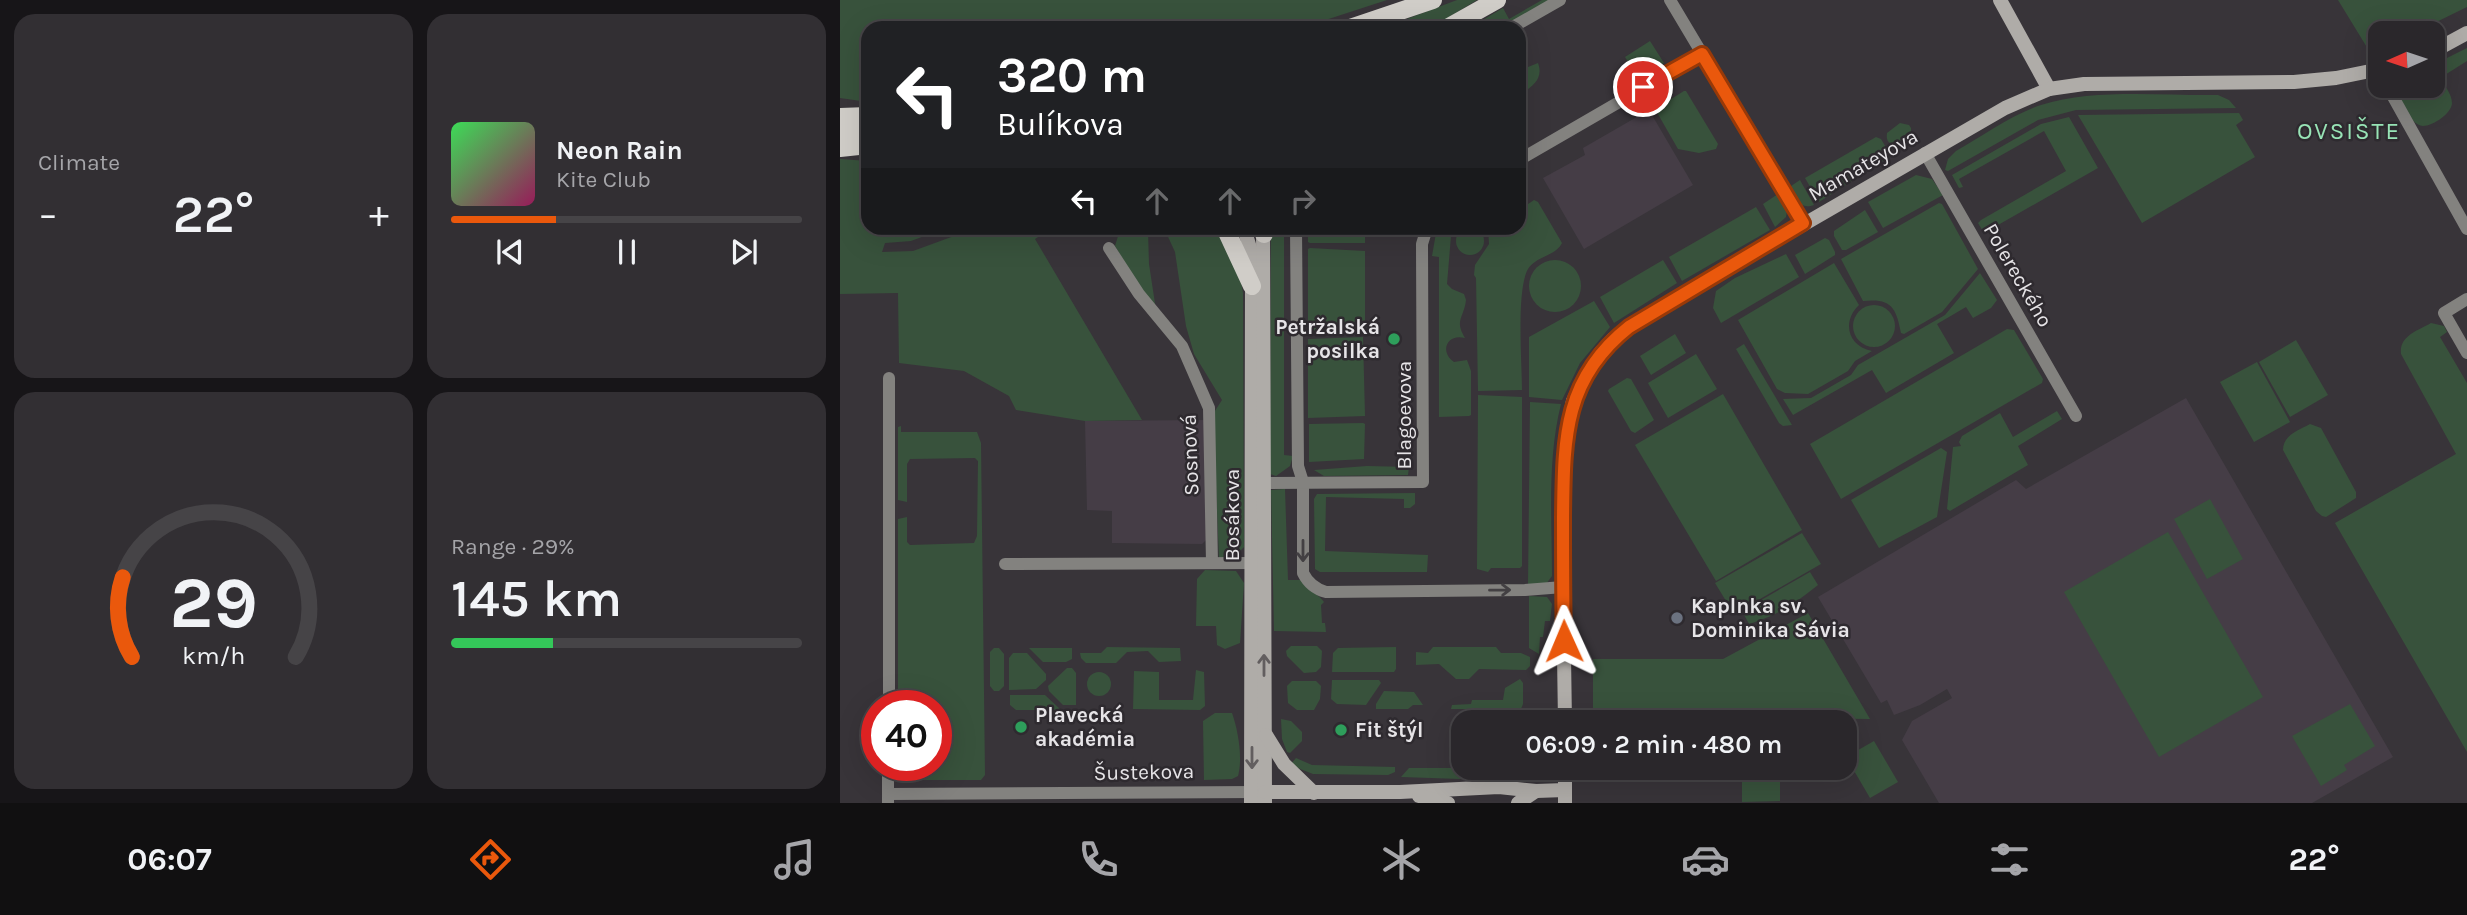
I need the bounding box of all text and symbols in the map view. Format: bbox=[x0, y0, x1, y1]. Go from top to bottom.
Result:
north arrow bbox=[2368, 21, 2445, 98]
map controls bbox=[2368, 21, 2445, 98]
text: 320 m bbox=[997, 47, 1147, 104]
icon: left bbox=[882, 49, 973, 140]
pin bbox=[1613, 57, 1673, 117]
icon: arrive bbox=[1624, 68, 1662, 106]
text: Bulíkova bbox=[997, 106, 1124, 143]
district label: OVSIŠTE bbox=[2297, 116, 2401, 145]
street label: Mamateyova bbox=[1804, 124, 1922, 206]
text: Neon Rain bbox=[556, 135, 683, 166]
text: Climate bbox=[38, 149, 120, 176]
text: Kite Club bbox=[556, 166, 651, 193]
icon: left bbox=[1065, 182, 1103, 220]
icon: ahead bbox=[1138, 182, 1176, 220]
icon: ahead bbox=[1211, 182, 1249, 220]
icon: right bbox=[1284, 182, 1322, 220]
text: 22° bbox=[173, 184, 254, 245]
text: − bbox=[38, 192, 58, 237]
text: + bbox=[369, 192, 389, 237]
street label: Polereckého bbox=[1979, 219, 2057, 331]
icon: previous bbox=[491, 233, 529, 271]
icon: pause bbox=[608, 233, 646, 271]
icon: next bbox=[725, 233, 763, 271]
place label: Petržalská posilka bbox=[1275, 315, 1380, 363]
marker: Petržalská posilka bbox=[1386, 331, 1402, 347]
street label: Blagoevova bbox=[1392, 361, 1416, 469]
street label: Sosnová bbox=[1177, 414, 1203, 496]
street label: Bosákova bbox=[1220, 469, 1244, 561]
text: Range · 29% bbox=[451, 533, 575, 560]
one-way arrow bbox=[1296, 539, 1310, 562]
text: 29 bbox=[169, 560, 258, 645]
text: 145 km bbox=[451, 568, 622, 629]
one-way arrow bbox=[1488, 583, 1511, 597]
place label: Kaplnka sv. Dominika Sávia bbox=[1691, 594, 1850, 642]
position arrow bbox=[1527, 604, 1601, 678]
marker: Kaplnka sv. Dominika Sávia bbox=[1669, 610, 1685, 626]
text: km/h bbox=[182, 640, 245, 669]
one-way arrow bbox=[1257, 654, 1271, 677]
speed limit sign: 40 bbox=[861, 690, 952, 781]
place label: Plavecká akadémia bbox=[1035, 703, 1135, 751]
place label: Fit štýl bbox=[1355, 718, 1423, 742]
marker: Plavecká akadémia bbox=[1013, 719, 1029, 735]
marker: Fit štýl bbox=[1333, 722, 1349, 738]
text: 06:09 · 2 min · 480 m bbox=[1526, 729, 1782, 760]
one-way arrow bbox=[1245, 747, 1259, 770]
street label: Šustekova bbox=[1094, 759, 1194, 785]
icon: directions bbox=[466, 835, 515, 884]
icon: music bbox=[770, 835, 819, 884]
icon: phone bbox=[1074, 835, 1123, 884]
icon: climate bbox=[1377, 835, 1426, 884]
icon: car bbox=[1681, 835, 1730, 884]
icon: filters bbox=[1985, 835, 2034, 884]
text: 06:07 bbox=[127, 841, 212, 878]
text: 22° bbox=[2288, 841, 2340, 878]

